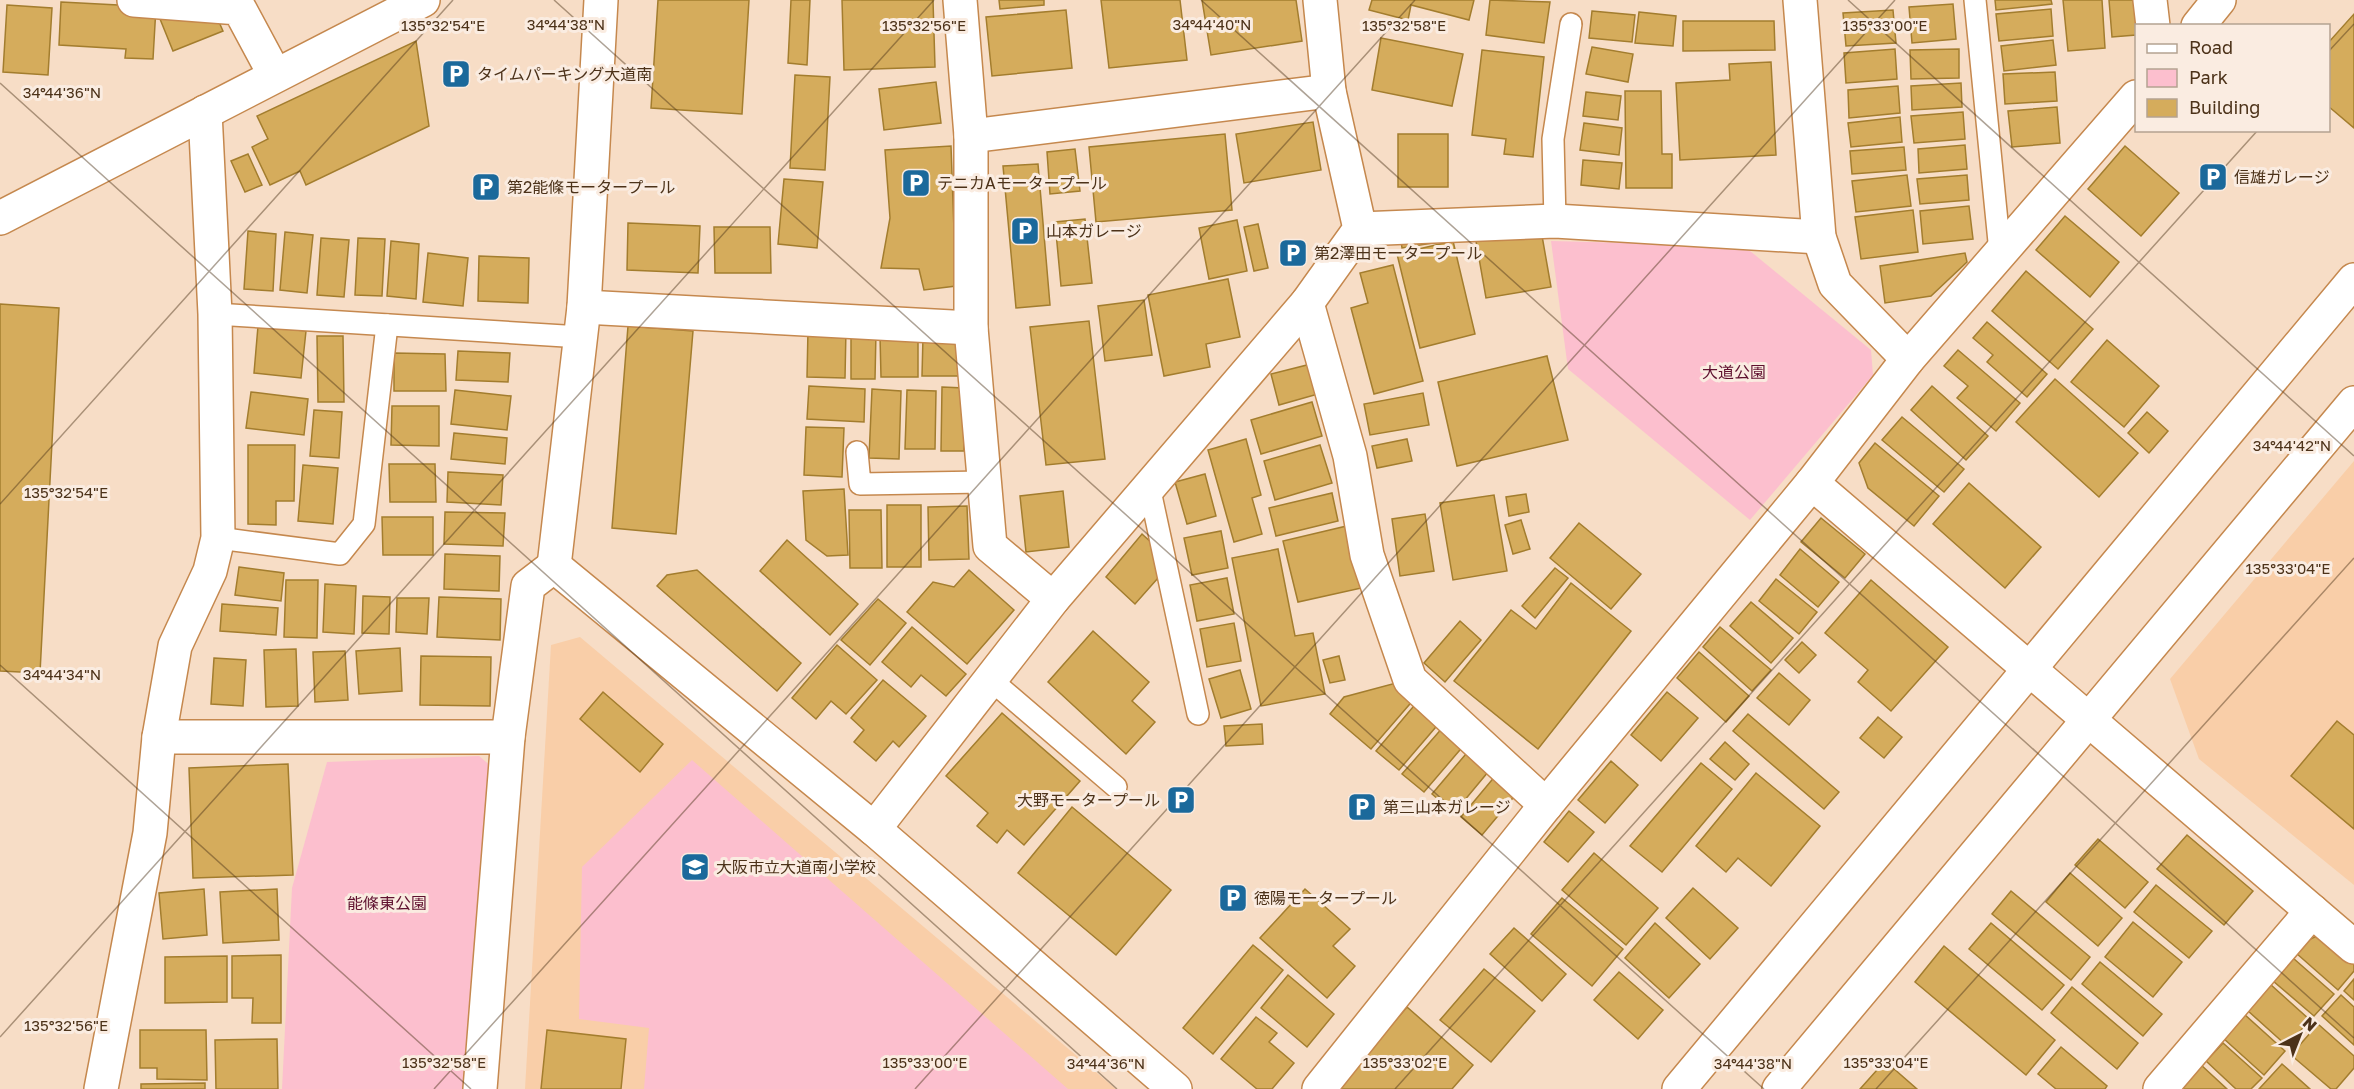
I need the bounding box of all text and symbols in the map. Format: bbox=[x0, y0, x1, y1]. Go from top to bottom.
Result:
text: 34°44'38"N bbox=[527, 15, 605, 33]
text: 34°44'40"N bbox=[1173, 15, 1251, 33]
text: 135°32'54"E bbox=[401, 16, 485, 34]
text: 135°32'56"E bbox=[882, 16, 966, 34]
text: 135°32'58"E bbox=[1362, 16, 1446, 34]
text: 135°33'00"E bbox=[1842, 16, 1928, 34]
legend bbox=[2135, 24, 2330, 132]
text: Road bbox=[2189, 36, 2233, 58]
parking icon: タイムパーキング大道南 bbox=[440, 58, 472, 90]
place label: タイムパーキング大道南 bbox=[477, 64, 652, 84]
text: Park bbox=[2189, 66, 2228, 88]
text: 34°44'36"N bbox=[23, 83, 101, 101]
text: Building bbox=[2189, 96, 2260, 118]
parking icon: 信雄ガレージ bbox=[2197, 161, 2229, 193]
parking icon: テニカAモータープール bbox=[900, 167, 932, 199]
place label: 信雄ガレージ bbox=[2234, 167, 2330, 187]
parking icon: 第2能條モータープール bbox=[470, 171, 502, 203]
place label: テニカAモータープール bbox=[937, 173, 1107, 193]
place label: 第2能條モータープール bbox=[507, 177, 675, 197]
parking icon: 山本ガレージ bbox=[1009, 215, 1041, 247]
place label: 山本ガレージ bbox=[1046, 221, 1142, 241]
parking icon: 第2澤田モータープール bbox=[1277, 237, 1309, 269]
place label: 第2澤田モータープール bbox=[1314, 243, 1482, 263]
park label: 大道公園 bbox=[1702, 362, 1766, 382]
text: 34°44'42"N bbox=[2253, 436, 2331, 454]
text: 135°32'54"E bbox=[24, 483, 108, 501]
text: 135°33'04"E bbox=[2246, 559, 2330, 577]
text: 34°44'34"N bbox=[23, 665, 101, 683]
parking icon: 大野モータープール bbox=[1165, 784, 1197, 816]
place label: 大野モータープール bbox=[1017, 790, 1160, 810]
parking icon: 第三山本ガレージ bbox=[1346, 791, 1378, 823]
place label: 第三山本ガレージ bbox=[1383, 797, 1511, 817]
school or university icon: 大阪市立大道南小学校 bbox=[679, 851, 711, 883]
place label: 大阪市立大道南小学校 bbox=[716, 857, 876, 877]
parking icon: 徳陽モータープール bbox=[1217, 882, 1249, 914]
place label: 徳陽モータープール bbox=[1254, 888, 1397, 908]
park label: 能條東公園 bbox=[347, 893, 427, 913]
north arrow bbox=[2270, 1005, 2330, 1065]
text: N bbox=[2299, 1012, 2321, 1035]
text: 135°32'56"E bbox=[24, 1016, 108, 1034]
text: 135°32'58"E bbox=[402, 1053, 486, 1071]
text: 135°33'00"E bbox=[882, 1053, 968, 1071]
text: 135°33'02"E bbox=[1363, 1053, 1447, 1071]
text: 135°33'04"E bbox=[1844, 1053, 1928, 1071]
text: 34°44'36"N bbox=[1067, 1054, 1145, 1072]
text: 34°44'38"N bbox=[1714, 1054, 1792, 1072]

